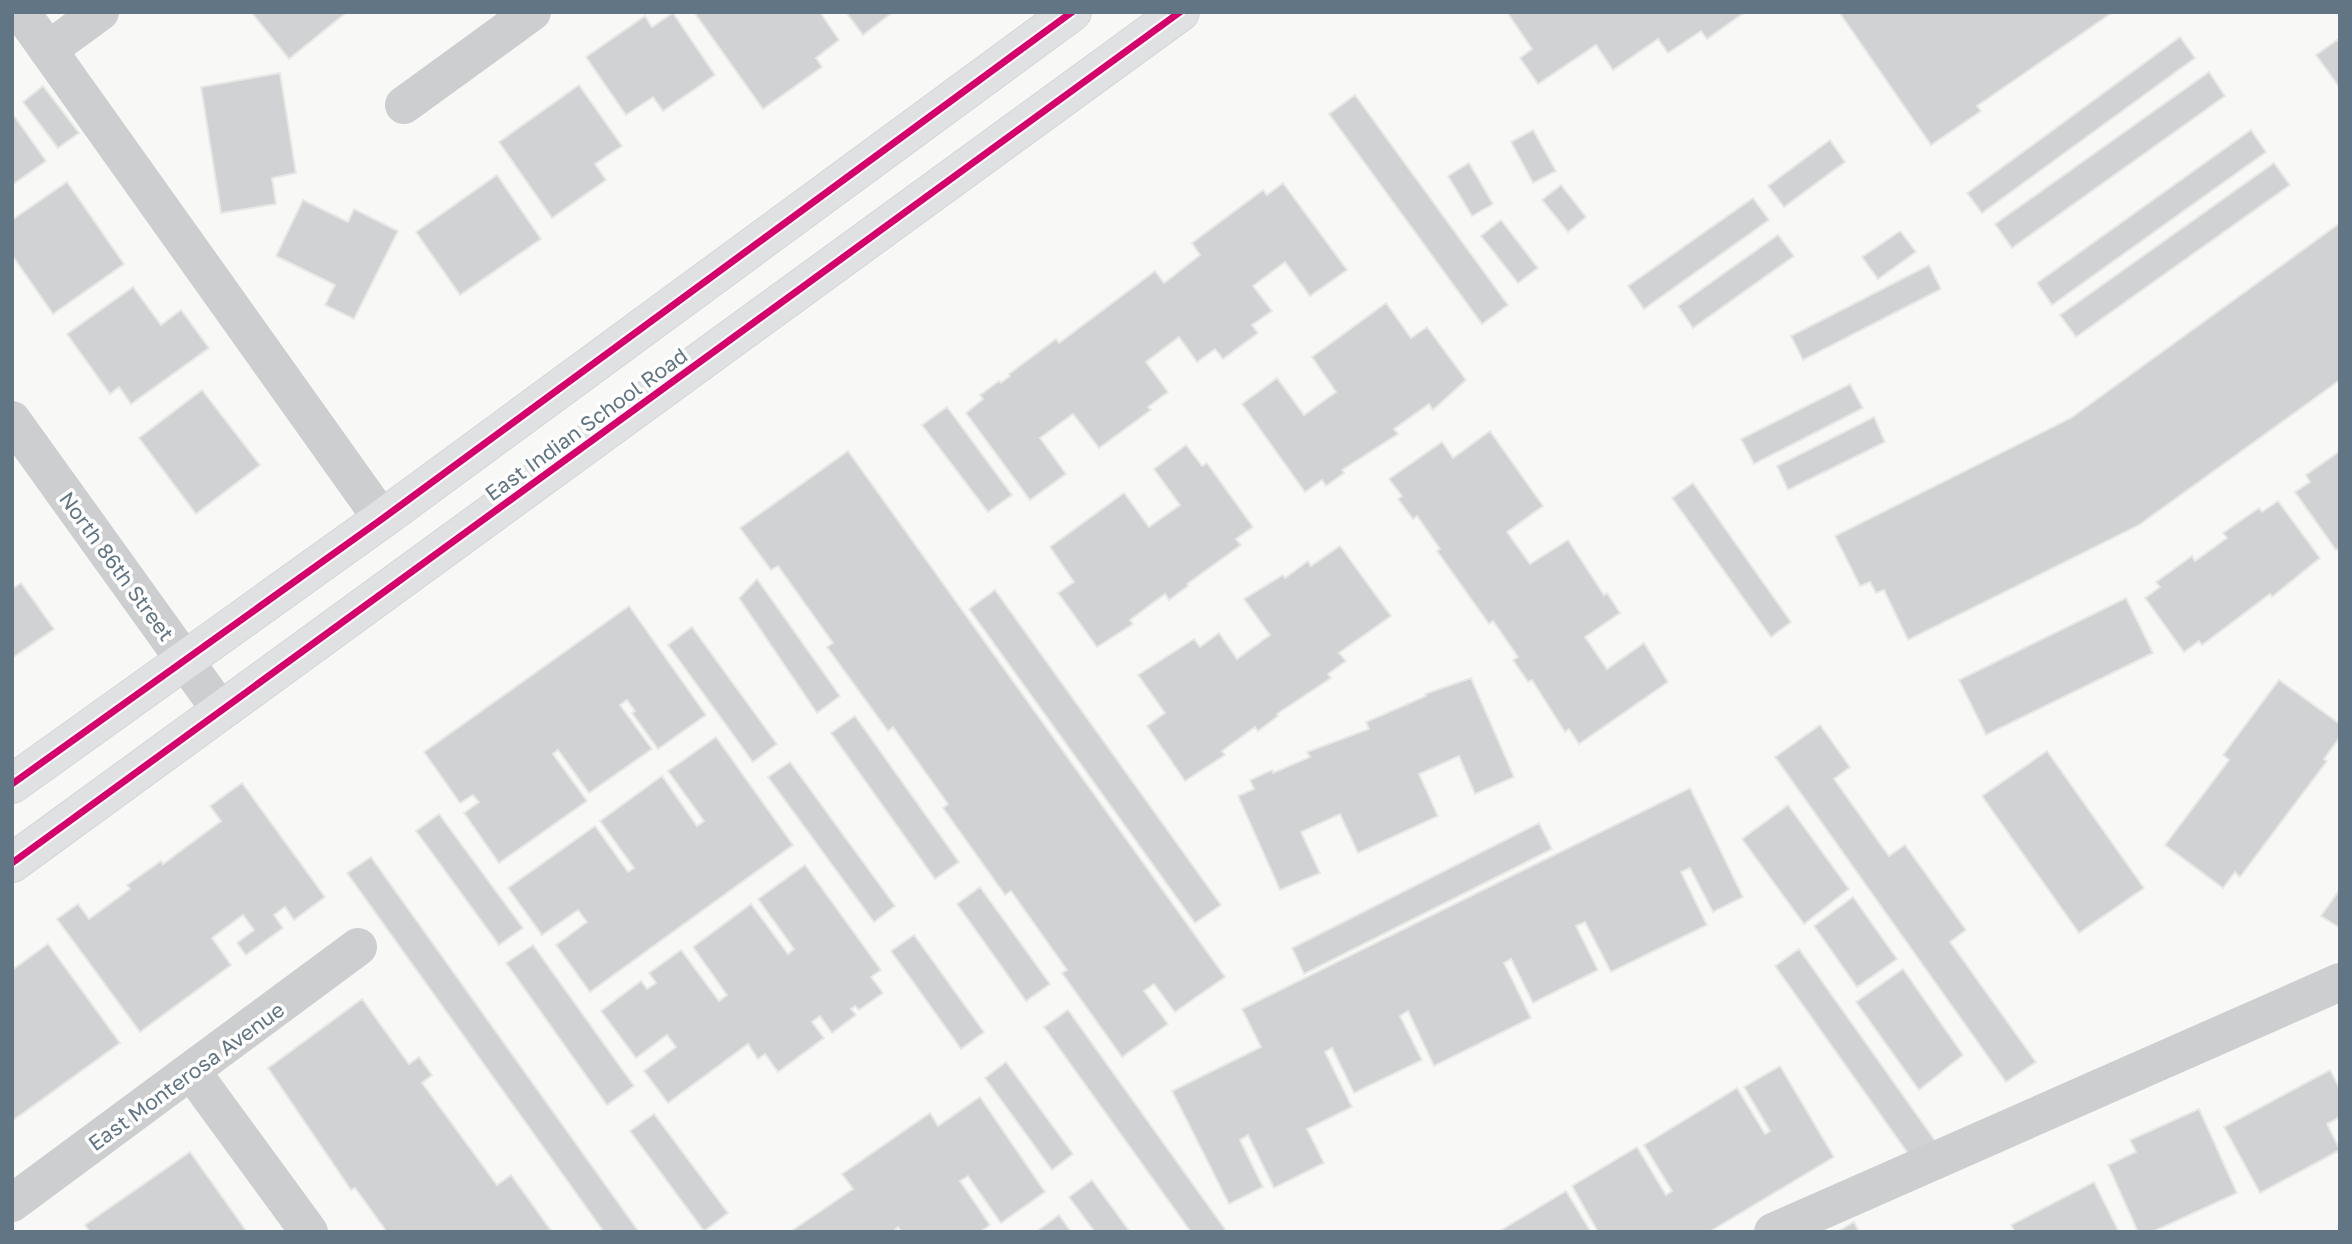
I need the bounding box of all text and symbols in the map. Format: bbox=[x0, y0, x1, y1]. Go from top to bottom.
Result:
street label: East Indian School Road bbox=[480, 342, 692, 506]
street label: North 86th Street bbox=[54, 486, 180, 646]
street label: East Monterosa Avenue bbox=[83, 996, 289, 1156]

